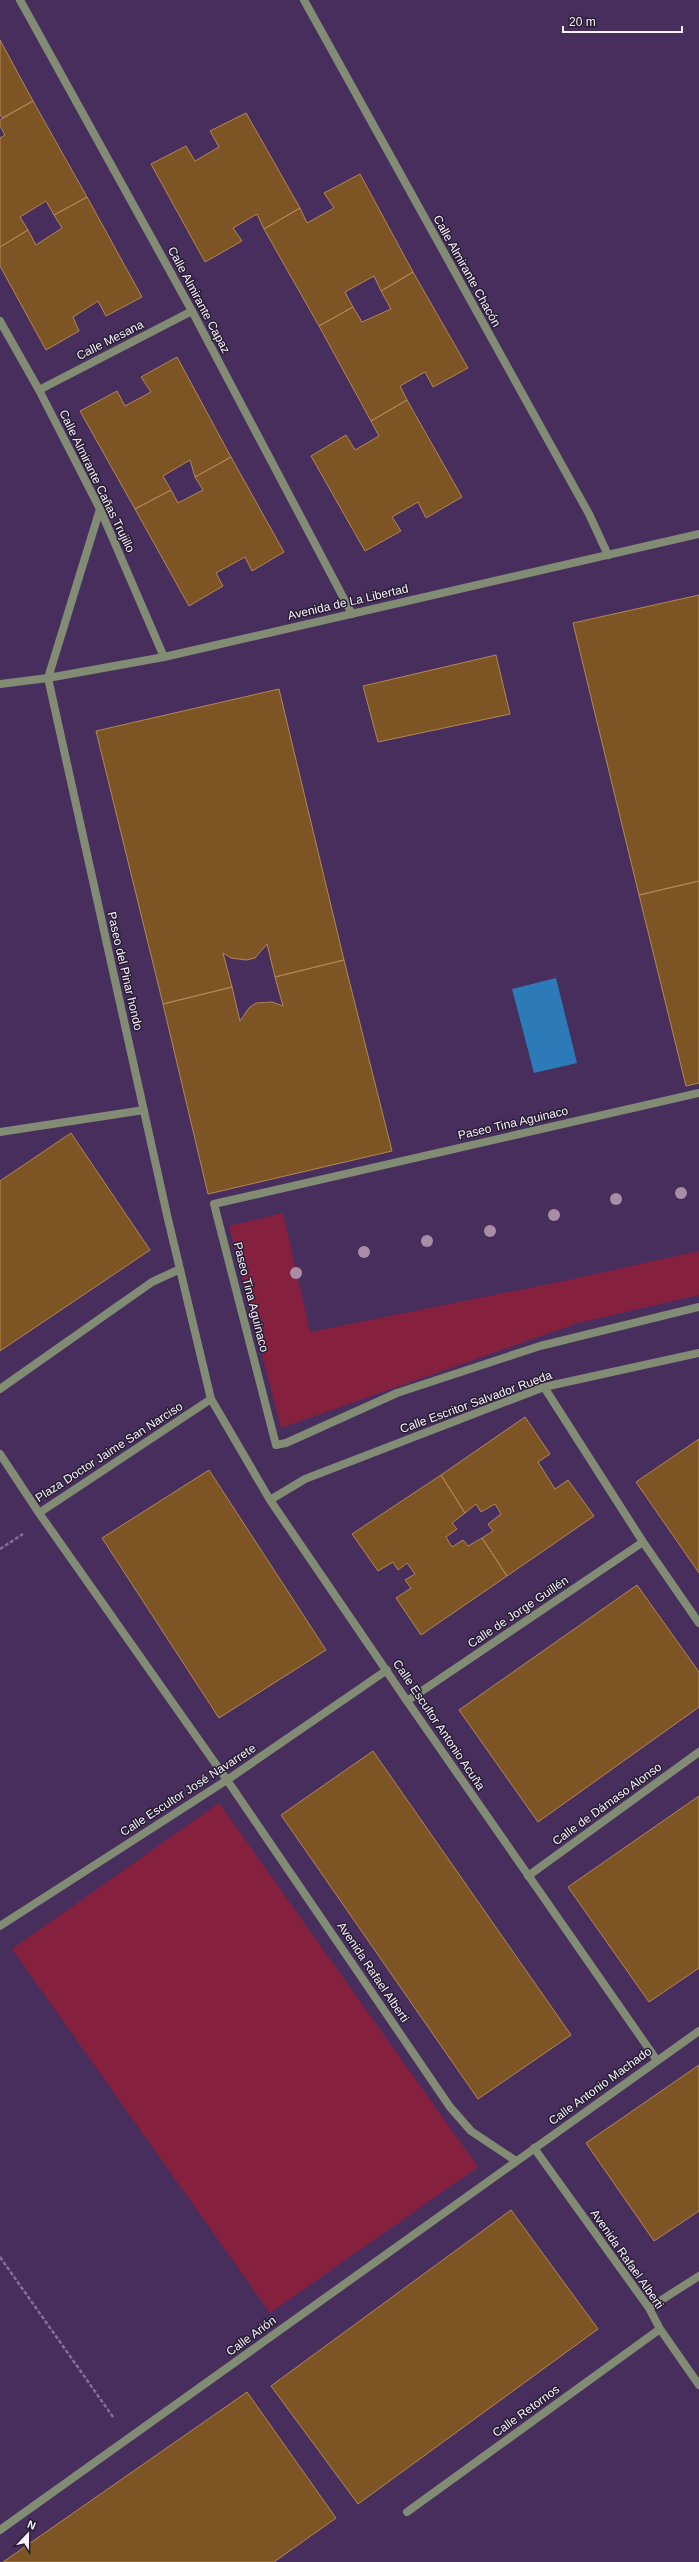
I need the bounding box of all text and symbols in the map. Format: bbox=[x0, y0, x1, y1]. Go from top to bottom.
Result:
scale bar bbox=[563, 8, 682, 34]
text: 20 m bbox=[569, 15, 596, 29]
street label: Calle Almirante Chacón bbox=[430, 213, 504, 329]
street label: Calle Almirante Capaz bbox=[165, 244, 233, 356]
street label: Calle Mesana bbox=[74, 317, 146, 363]
street label: Calle Almirante Cañas Trujillo bbox=[56, 407, 138, 555]
street label: Avenida de La Libertad bbox=[286, 581, 410, 623]
street label: Paseo del Pinar hondo bbox=[105, 910, 146, 1032]
street label: Paseo Tina Aguinaco bbox=[456, 1103, 570, 1143]
street label: Paseo Tina Aguinaco bbox=[231, 1241, 272, 1354]
street label: Calle Escritor Salvador Rueda bbox=[398, 1368, 554, 1436]
street label: Plaza Doctor Jaime San Narciso bbox=[33, 1399, 186, 1505]
street label: Calle de Jorge Guillén bbox=[465, 1573, 571, 1651]
street label: Calle Escultor Antonio Acuña bbox=[390, 1657, 488, 1793]
street label: Calle Escultor José Navarrete bbox=[118, 1741, 259, 1839]
street label: Calle de Dámaso Alonso bbox=[550, 1760, 665, 1848]
street label: Avenida Rafael Alberti bbox=[334, 1919, 412, 2025]
street label: Calle Antonio Machado bbox=[546, 2044, 654, 2128]
street label: Avenida Rafael Alberti bbox=[587, 2207, 667, 2311]
street label: Calle Arión bbox=[223, 2313, 279, 2359]
street label: Calle Retornos bbox=[490, 2382, 562, 2440]
north arrow bbox=[8, 2514, 48, 2554]
text: N bbox=[26, 2518, 38, 2532]

